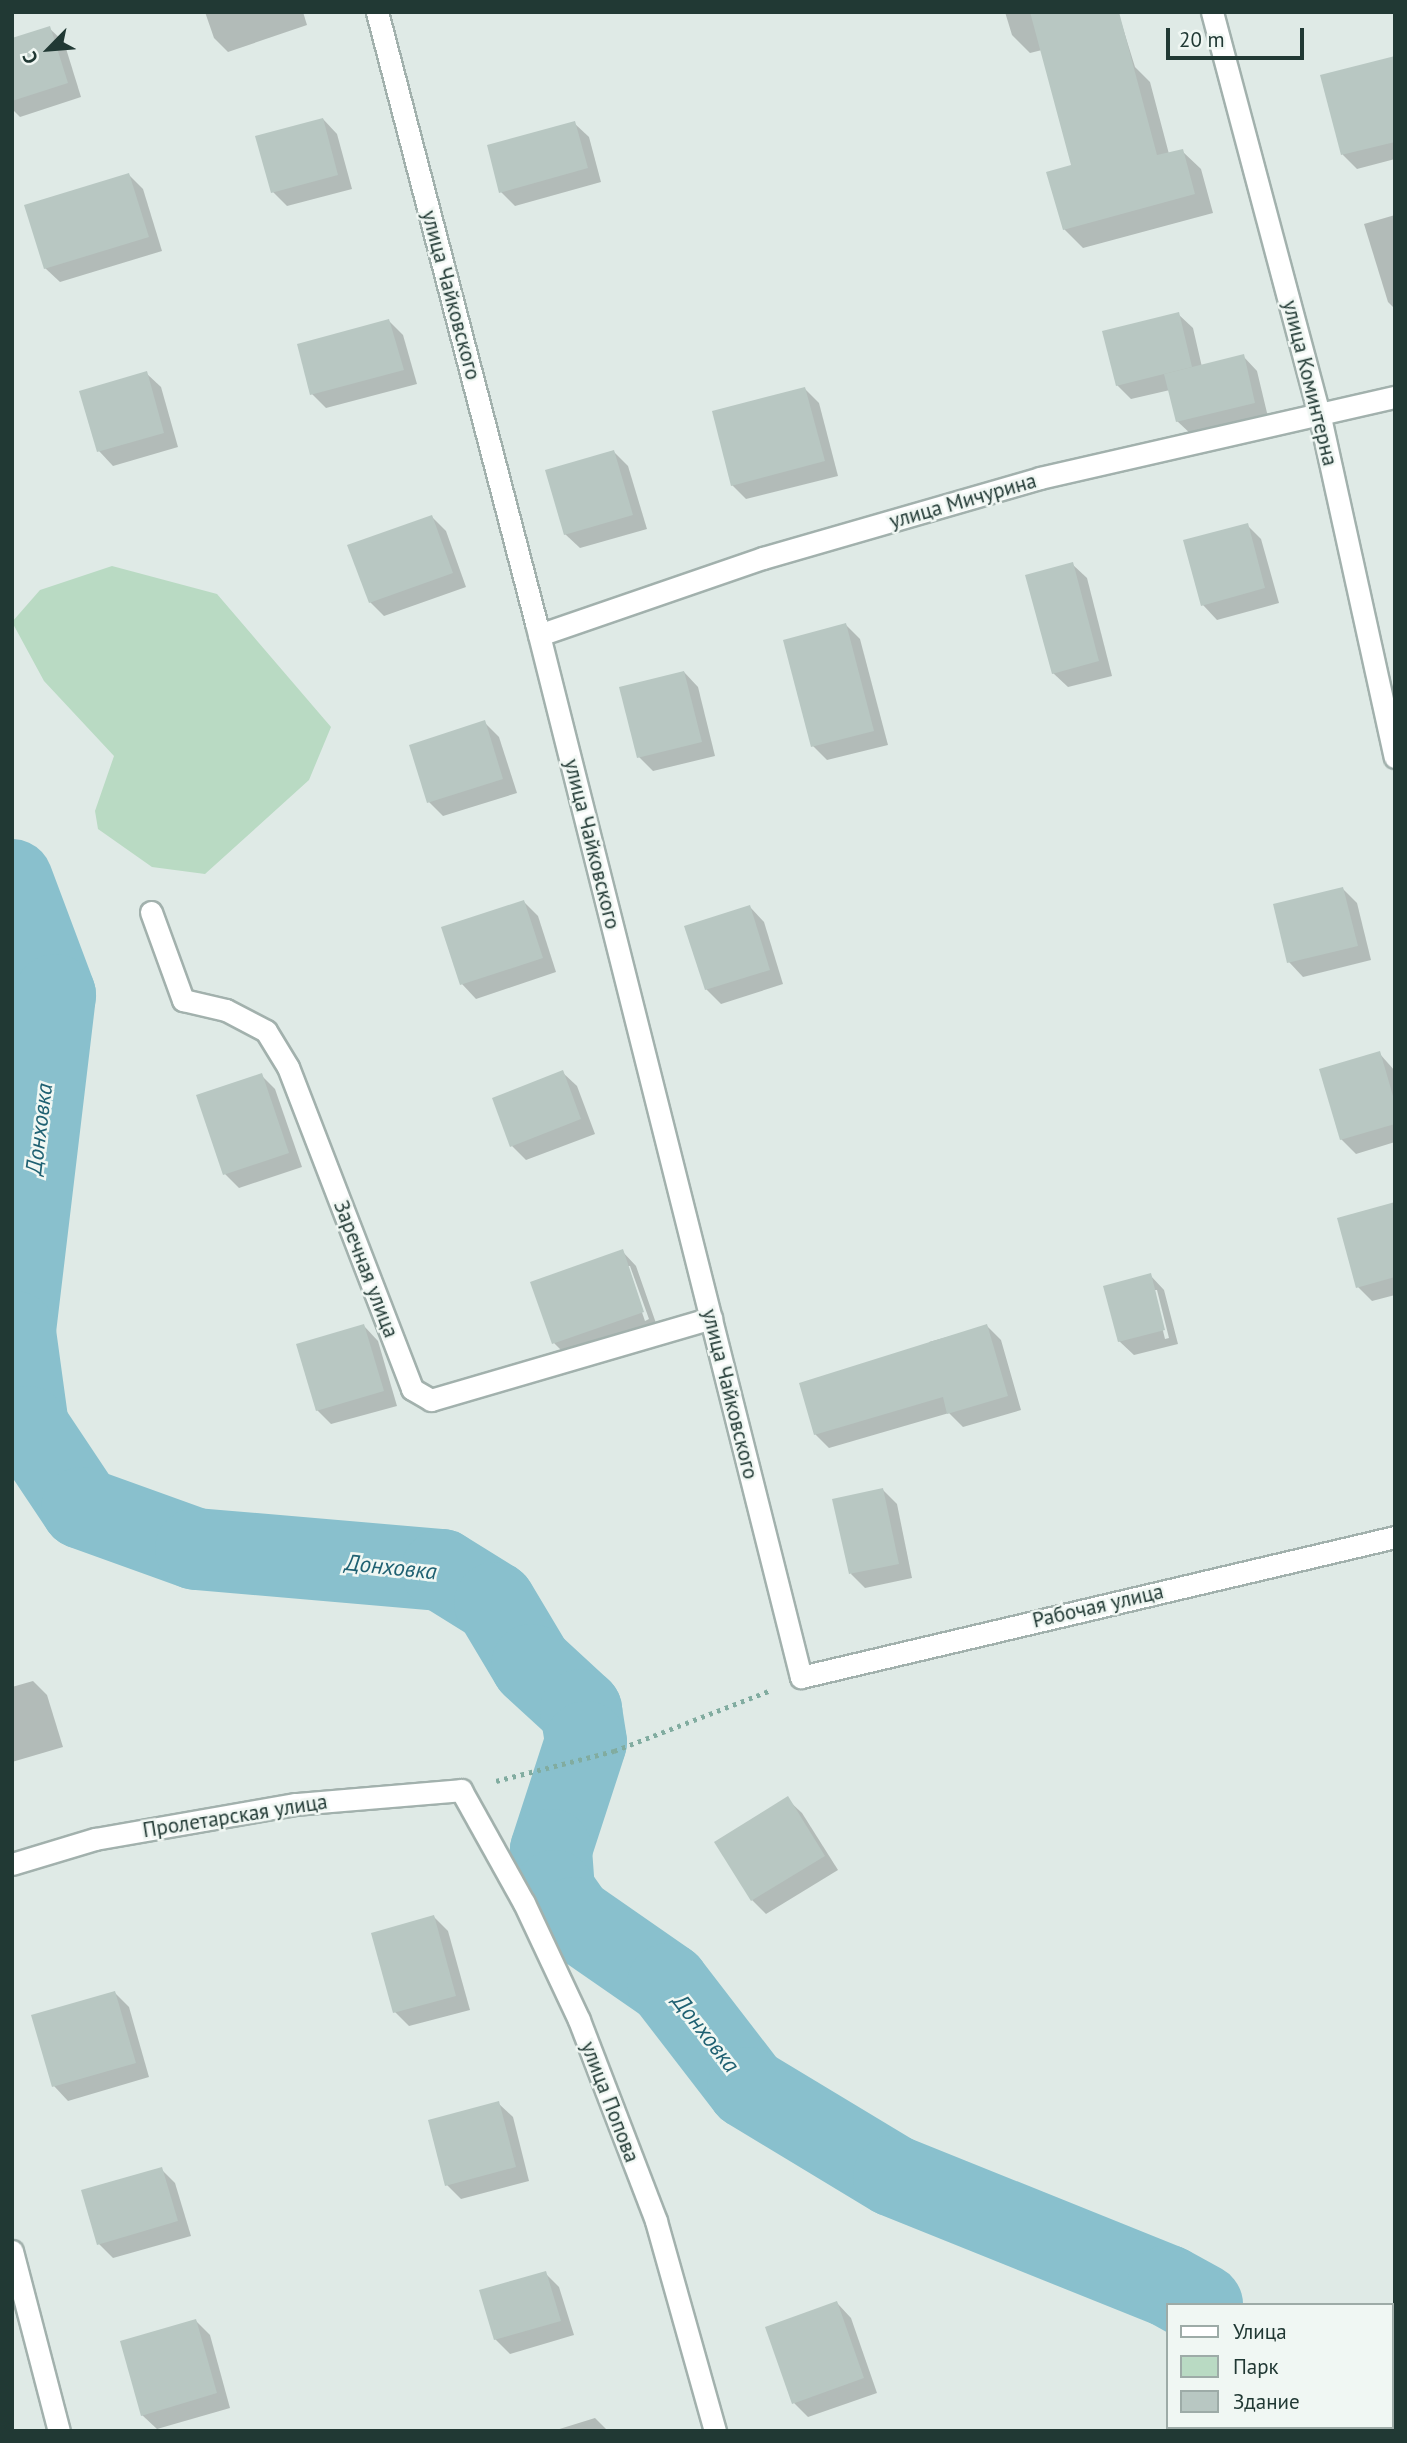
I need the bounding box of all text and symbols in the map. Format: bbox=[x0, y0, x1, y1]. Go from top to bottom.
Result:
north arrow bbox=[14, 14, 84, 84]
scale bar bbox=[1169, 14, 1307, 58]
text: 20 m bbox=[1179, 26, 1225, 53]
text: С bbox=[17, 48, 43, 68]
street label: улица Чайковского bbox=[416, 208, 486, 382]
street label: улица Коминтерна bbox=[1277, 298, 1343, 468]
street label: улица Мичурина bbox=[887, 468, 1039, 534]
street label: улица Чайковского bbox=[559, 756, 625, 932]
water label: Донховка bbox=[20, 1082, 58, 1176]
street label: Заречная улица bbox=[328, 1197, 404, 1341]
street label: улица Чайковского bbox=[697, 1306, 763, 1482]
water label: Донховка bbox=[344, 1548, 438, 1586]
street label: Рабочая улица bbox=[1030, 1579, 1166, 1633]
street label: Пролетарская улица bbox=[141, 1789, 329, 1843]
water label: Донховка bbox=[667, 1988, 745, 2078]
street label: улица Попова bbox=[575, 2038, 645, 2166]
legend bbox=[1166, 2303, 1393, 2429]
text: Улица bbox=[1233, 2318, 1287, 2345]
text: Парк bbox=[1233, 2353, 1279, 2380]
text: Здание bbox=[1233, 2388, 1300, 2415]

